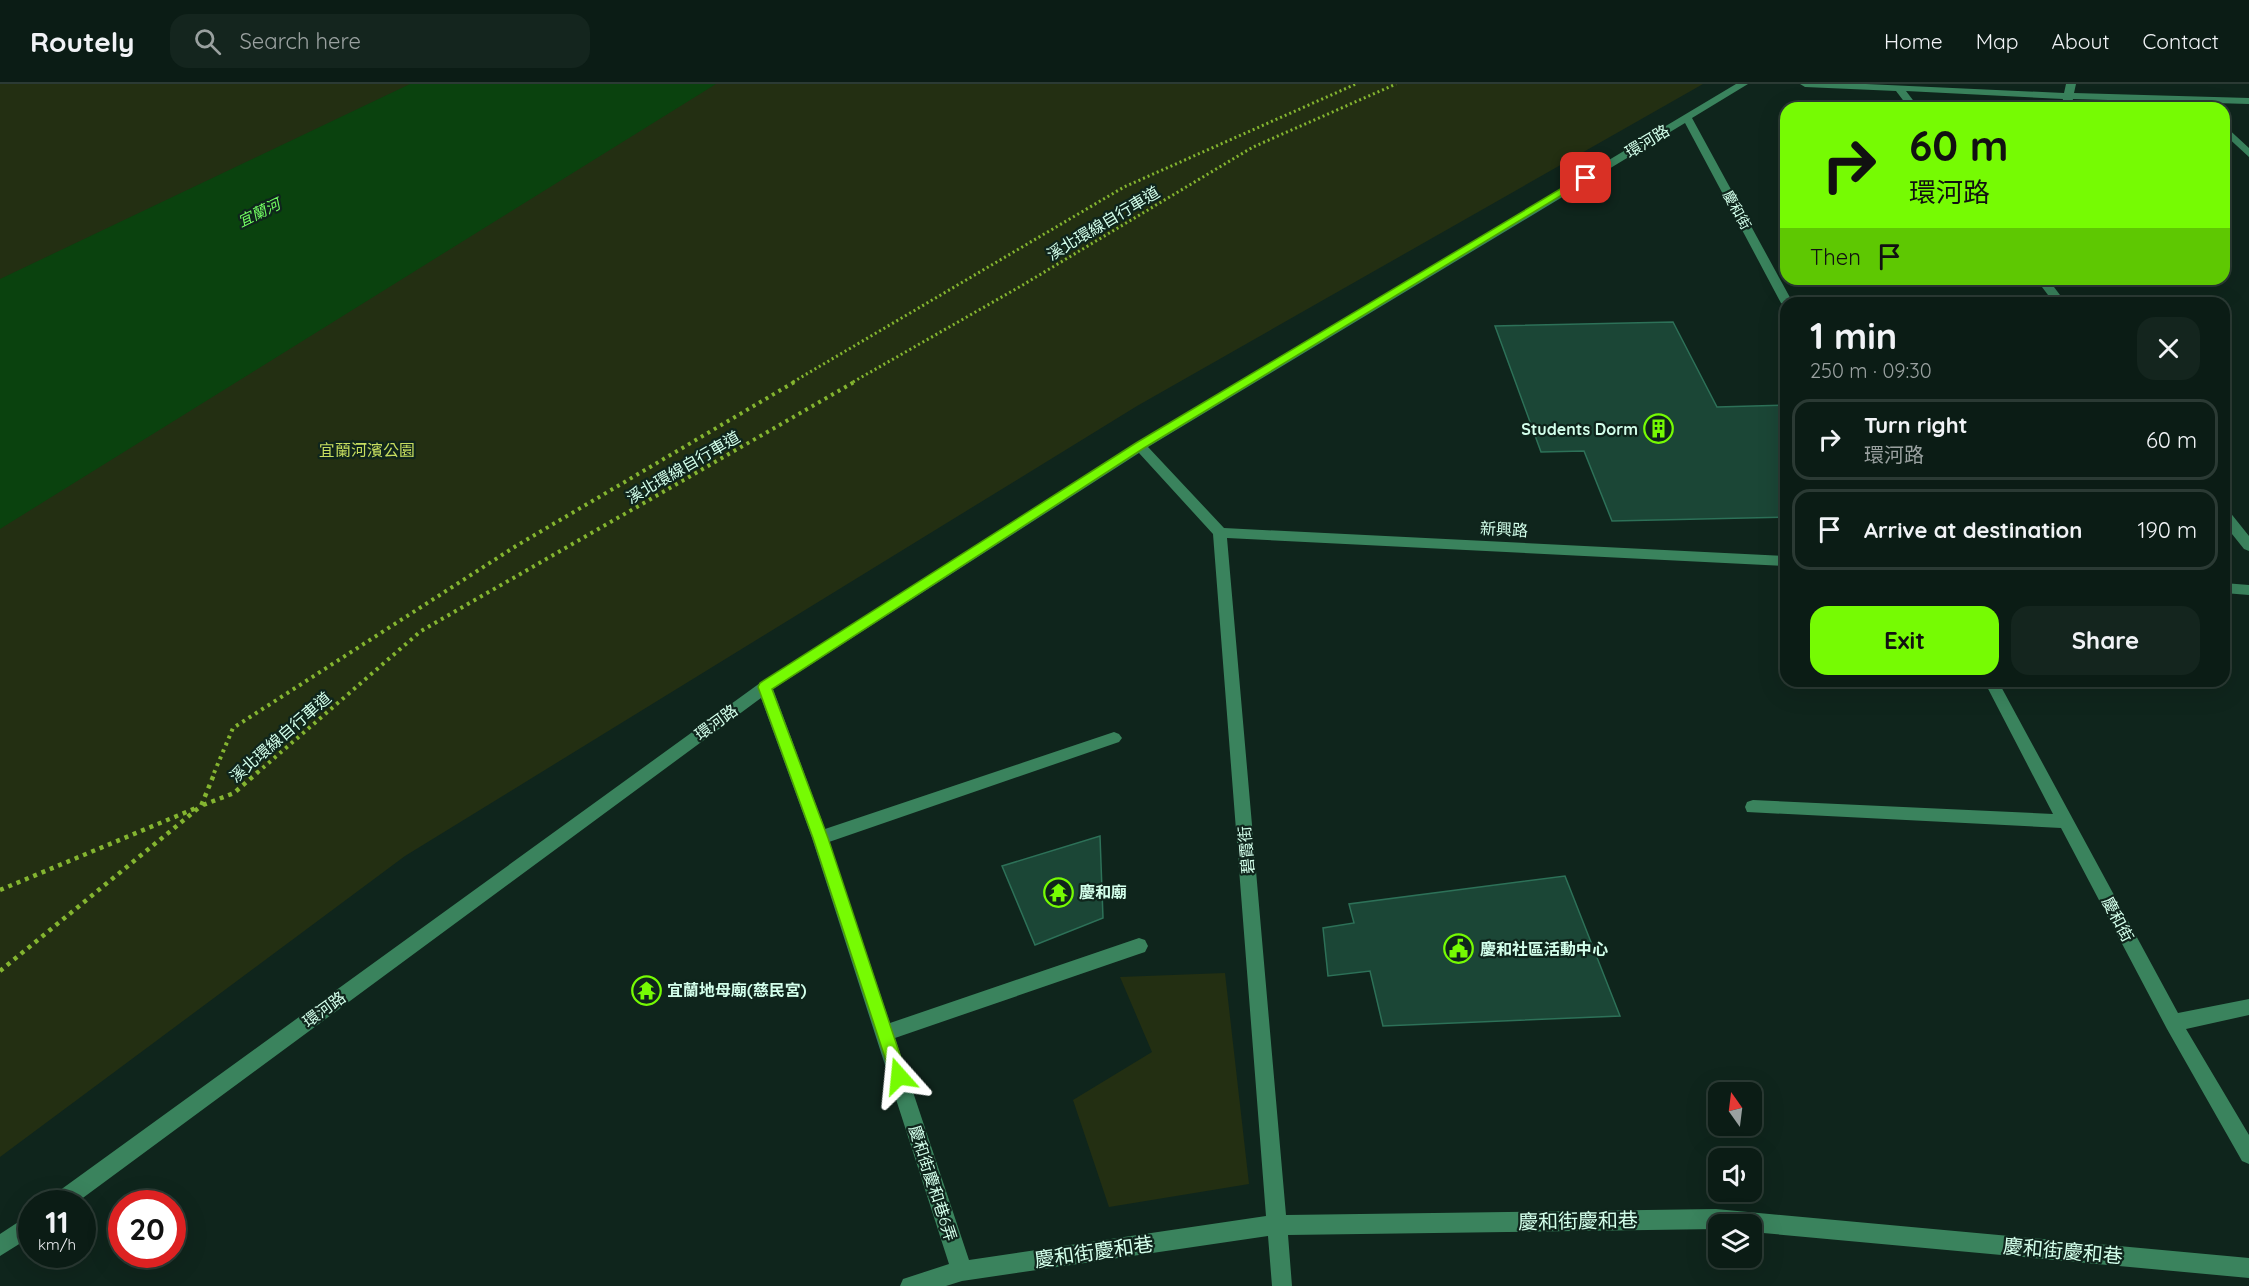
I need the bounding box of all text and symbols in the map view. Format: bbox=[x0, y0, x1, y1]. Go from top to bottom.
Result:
search box bbox=[170, 14, 590, 68]
text: Routely bbox=[30, 24, 134, 59]
icon: search bbox=[191, 25, 224, 58]
text: Search here bbox=[239, 27, 361, 55]
text: Home bbox=[1884, 28, 1943, 54]
text: Map bbox=[1976, 28, 2019, 54]
text: About bbox=[2052, 28, 2110, 54]
text: Contact bbox=[2143, 28, 2219, 54]
text: 60 m bbox=[1909, 119, 2009, 172]
street label: 環河路 bbox=[1621, 120, 1673, 162]
icon: right bbox=[1810, 126, 1888, 204]
pin bbox=[1560, 152, 1611, 203]
icon: arrive bbox=[1569, 161, 1602, 194]
text: 環河路 bbox=[1909, 175, 1990, 209]
street label: 溪北環線自行車道 bbox=[1043, 181, 1163, 265]
street label: 慶和街 bbox=[1719, 187, 1755, 233]
water label: 宜蘭河 bbox=[234, 193, 286, 231]
icon: arrive bbox=[1873, 240, 1906, 273]
text: Then bbox=[1810, 243, 1861, 271]
text: 1 min bbox=[1810, 313, 1897, 358]
button: close bbox=[2137, 317, 2200, 380]
text: 250 m · 09:30 bbox=[1810, 358, 1932, 383]
text: Turn right bbox=[1864, 411, 1968, 439]
building icon: Students Dorm bbox=[1643, 413, 1675, 445]
place label: Students Dorm bbox=[1521, 419, 1638, 439]
icon: right bbox=[1813, 423, 1846, 456]
street label: 溪北環線自行車道 bbox=[623, 426, 743, 508]
text: 60 m bbox=[2146, 426, 2197, 454]
park label: 宜蘭河濱公園 bbox=[319, 440, 415, 460]
text: 環河路 bbox=[1864, 442, 1924, 467]
icon: arrive bbox=[1813, 513, 1846, 546]
text: Arrive at destination bbox=[1864, 516, 2082, 544]
text: 190 m bbox=[2137, 516, 2197, 544]
street label: 新興路 bbox=[1480, 518, 1528, 540]
button: Exit bbox=[1810, 606, 1999, 675]
button: Share bbox=[2011, 606, 2200, 675]
street label: 溪北環線自行車道 bbox=[225, 687, 335, 787]
street label: 環河路 bbox=[691, 700, 741, 744]
street label: 碧霞街 bbox=[1234, 825, 1258, 875]
temple icon: 慶和廟 bbox=[1042, 876, 1074, 908]
place label: 慶和廟 bbox=[1079, 882, 1127, 902]
street label: 慶和街 bbox=[2098, 893, 2138, 945]
public building icon: 慶和社區活動中心 bbox=[1443, 933, 1475, 965]
place label: 慶和社區活動中心 bbox=[1480, 939, 1608, 959]
temple icon: 宜蘭地母廟(慈民宮) bbox=[630, 974, 662, 1006]
place label: 宜蘭地母廟(慈民宮) bbox=[667, 980, 807, 1000]
street label: 環河路 bbox=[299, 987, 349, 1031]
position arrow bbox=[867, 1044, 931, 1108]
north arrow bbox=[1708, 1082, 1762, 1136]
map controls bbox=[1708, 1082, 1762, 1268]
street label: 慶和街慶和巷6弄 bbox=[905, 1123, 961, 1243]
button: sound bbox=[1708, 1148, 1762, 1202]
speed limit sign: 20 bbox=[108, 1190, 186, 1268]
text: 11 bbox=[45, 1203, 69, 1241]
street label: 慶和街慶和巷 bbox=[1518, 1207, 1638, 1234]
button: layers bbox=[1708, 1214, 1762, 1268]
street label: 慶和街慶和巷 bbox=[1033, 1231, 1155, 1272]
street label: 慶和街慶和巷 bbox=[2002, 1233, 2124, 1268]
text: km/h bbox=[38, 1235, 76, 1254]

